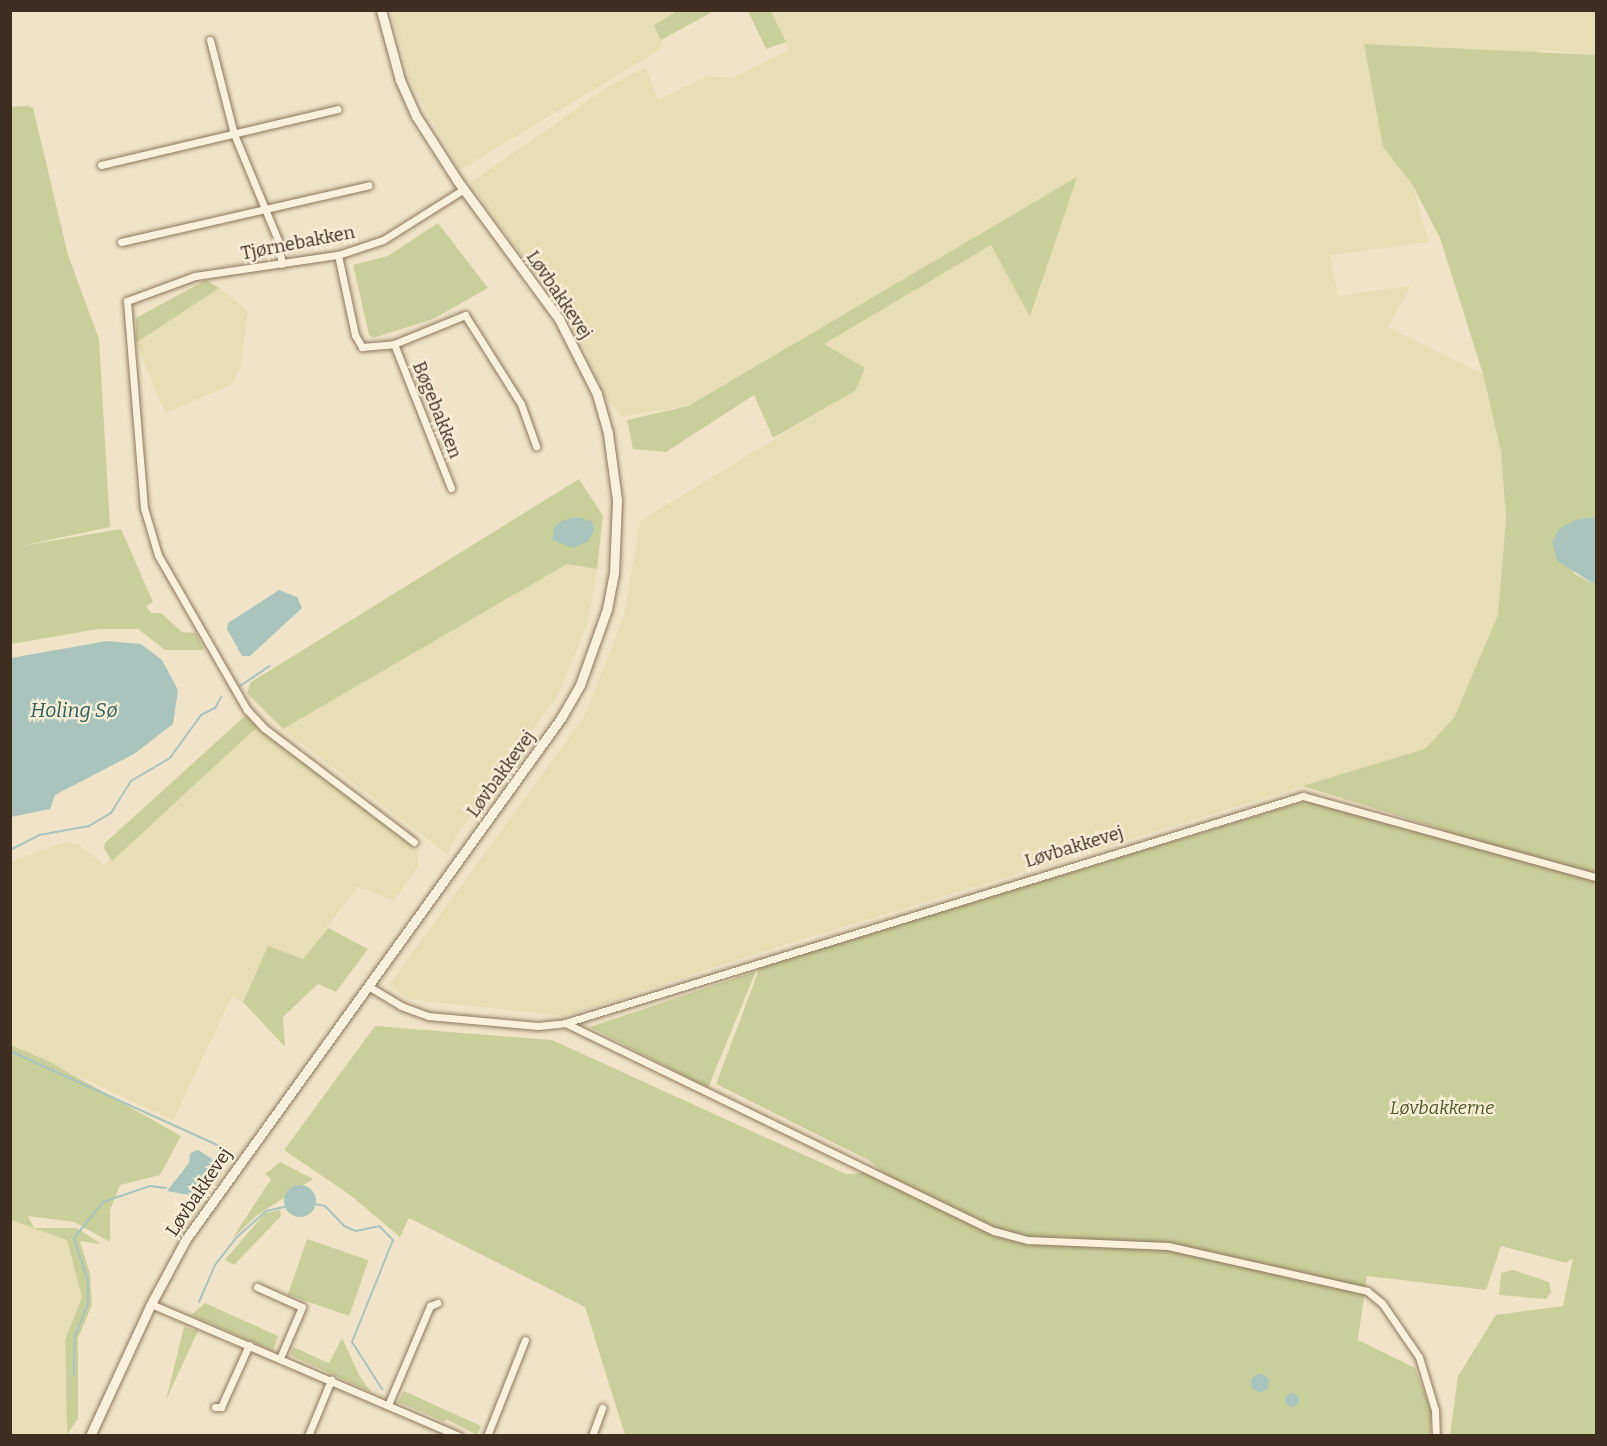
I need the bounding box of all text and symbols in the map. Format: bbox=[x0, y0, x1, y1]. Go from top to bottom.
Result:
street label: Tjørnebakken bbox=[239, 221, 357, 265]
street label: Løvbakkevej bbox=[522, 247, 596, 343]
street label: Bøgebakken bbox=[408, 358, 466, 462]
water label: Holing Sø bbox=[30, 698, 118, 722]
street label: Løvbakkevej bbox=[462, 726, 540, 822]
street label: Løvbakkevej bbox=[1022, 822, 1126, 872]
park label: Løvbakkerne bbox=[1390, 1097, 1494, 1119]
street label: Løvbakkevej bbox=[162, 1144, 236, 1240]

